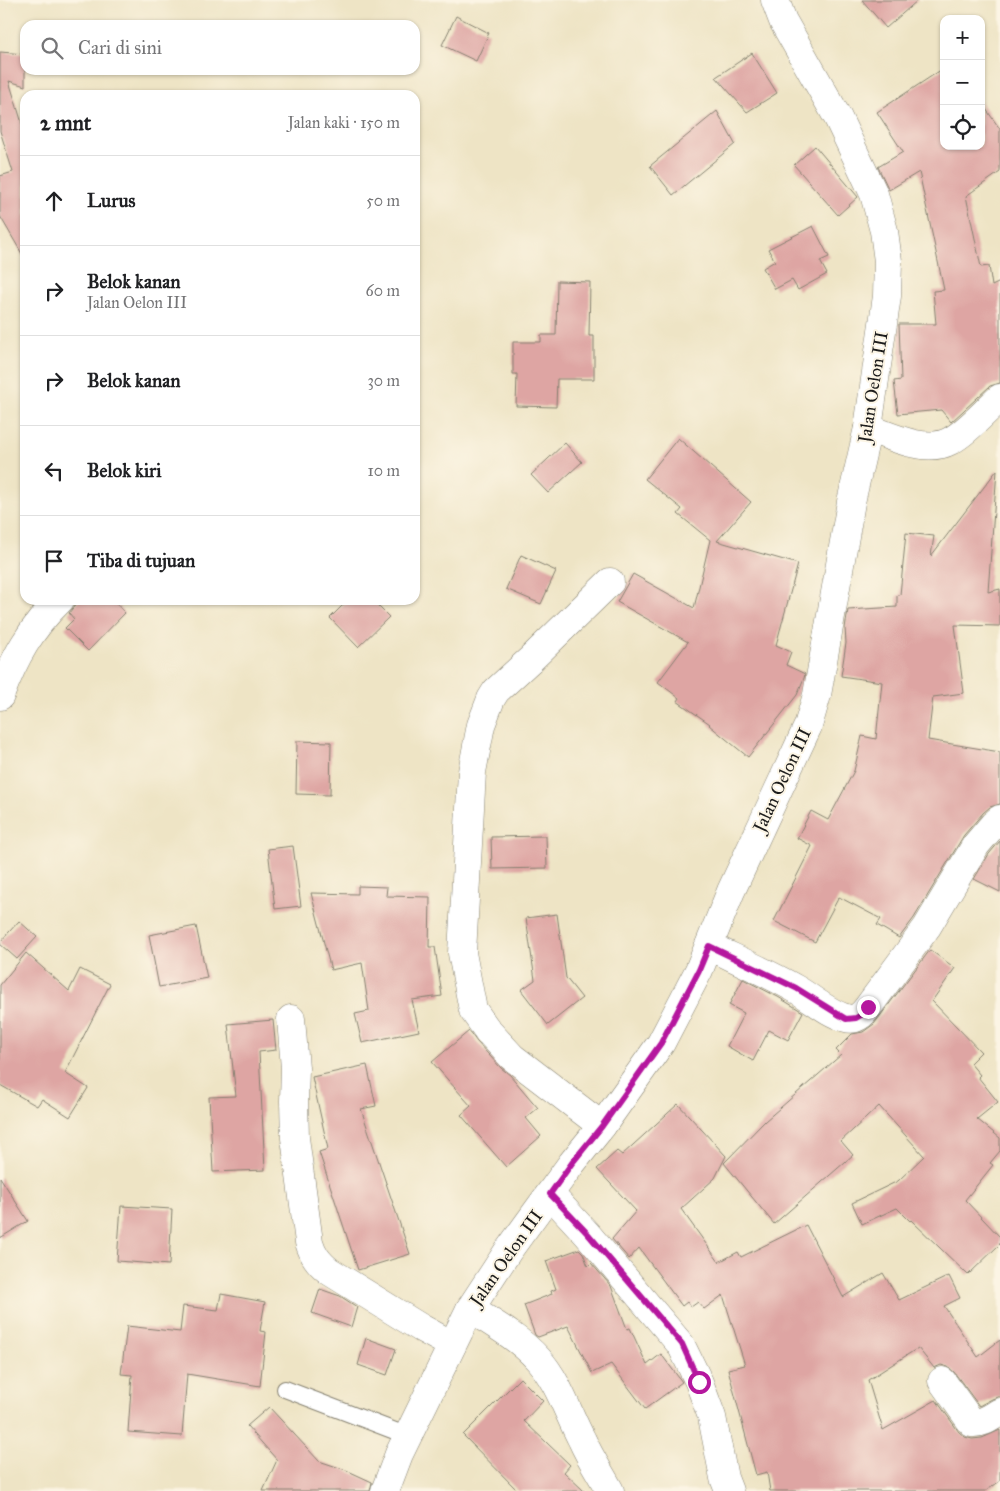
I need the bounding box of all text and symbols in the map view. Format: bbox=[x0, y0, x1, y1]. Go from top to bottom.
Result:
map controls bbox=[940, 15, 985, 150]
button: + bbox=[940, 15, 985, 60]
search box bbox=[20, 20, 420, 75]
icon: search bbox=[38, 34, 66, 62]
text: Cari di sini bbox=[78, 36, 162, 59]
button: − bbox=[940, 60, 985, 105]
button: locate bbox=[940, 105, 985, 150]
text: 2 mnt bbox=[40, 110, 91, 136]
text: Jalan kaki · 150 m bbox=[288, 113, 400, 132]
icon: ahead bbox=[40, 187, 68, 215]
text: Lurus bbox=[87, 189, 135, 212]
text: 50 m bbox=[366, 191, 400, 210]
text: Belok kanan bbox=[87, 270, 181, 293]
icon: right bbox=[40, 277, 68, 305]
text: 60 m bbox=[366, 281, 400, 300]
text: Jalan Oelon III bbox=[87, 293, 187, 312]
street label: Jalan Oelon III bbox=[853, 329, 894, 446]
icon: right bbox=[40, 367, 68, 395]
text: Belok kanan bbox=[87, 369, 181, 392]
text: 30 m bbox=[367, 371, 400, 390]
icon: left bbox=[40, 457, 68, 485]
text: Belok kiri bbox=[87, 459, 161, 482]
text: 10 m bbox=[368, 461, 400, 480]
icon: arrive bbox=[40, 547, 68, 575]
text: Tiba di tujuan bbox=[87, 549, 195, 572]
street label: Jalan Oelon III bbox=[747, 724, 817, 838]
route end bbox=[857, 996, 880, 1019]
street label: Jalan Oelon III bbox=[464, 1205, 548, 1313]
route start bbox=[688, 1371, 711, 1394]

